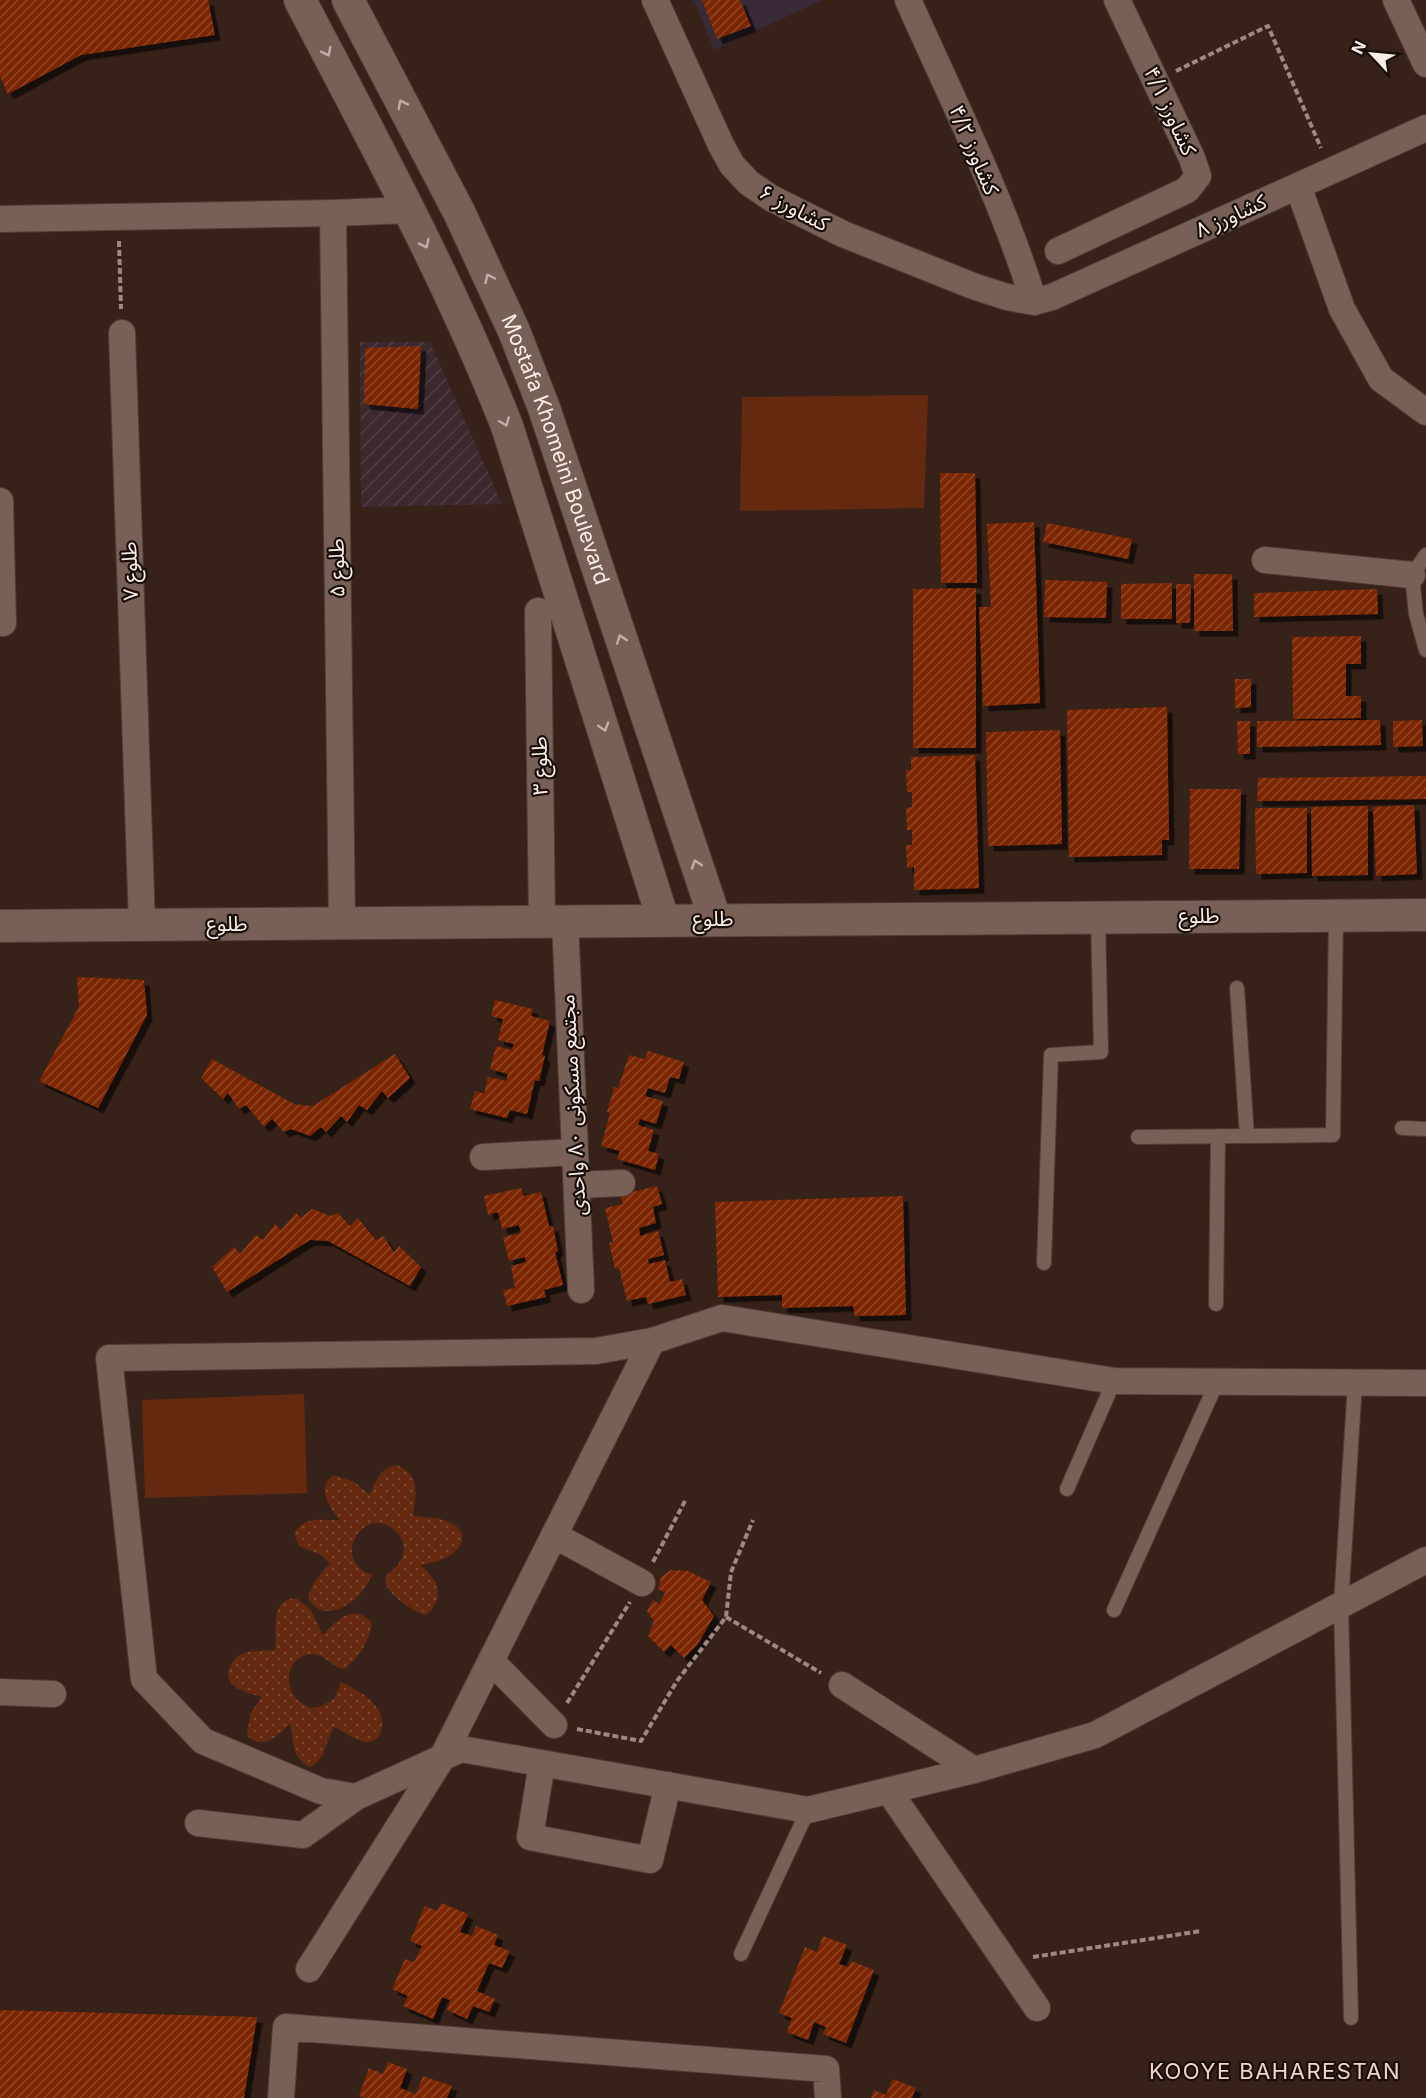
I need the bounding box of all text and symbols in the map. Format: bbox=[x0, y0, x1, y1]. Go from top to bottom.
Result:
north arrow bbox=[1342, 24, 1402, 84]
text: N bbox=[1347, 38, 1370, 57]
one-way arrow bbox=[320, 46, 331, 56]
street label: کشاورز ۴/۱ bbox=[1139, 62, 1202, 159]
one-way arrow bbox=[398, 99, 410, 110]
street label: کشاورز ۴/۲ bbox=[944, 101, 1005, 199]
street label: کشاورز ۶ bbox=[755, 179, 834, 236]
street label: کشاورز ۸ bbox=[1191, 189, 1271, 242]
one-way arrow bbox=[418, 238, 430, 249]
one-way arrow bbox=[485, 274, 497, 285]
street label: Mostafa Khomeini Boulevard bbox=[496, 310, 615, 587]
one-way arrow bbox=[498, 416, 511, 427]
street label: طلوع ۵ bbox=[323, 538, 353, 598]
street label: طلوع ۷ bbox=[116, 541, 146, 601]
one-way arrow bbox=[616, 634, 629, 645]
one-way arrow bbox=[597, 721, 609, 732]
street label: طلوع ۳ bbox=[526, 736, 556, 796]
one-way arrow bbox=[691, 859, 704, 870]
street label: طلوع bbox=[1178, 903, 1220, 931]
street label: طلوع bbox=[692, 906, 734, 934]
street label: طلوع bbox=[206, 911, 248, 939]
street label: مجتمع مسکونی ۸۰ واحدی bbox=[554, 993, 594, 1216]
district label: KOOYE BAHARESTAN bbox=[1149, 2058, 1401, 2084]

